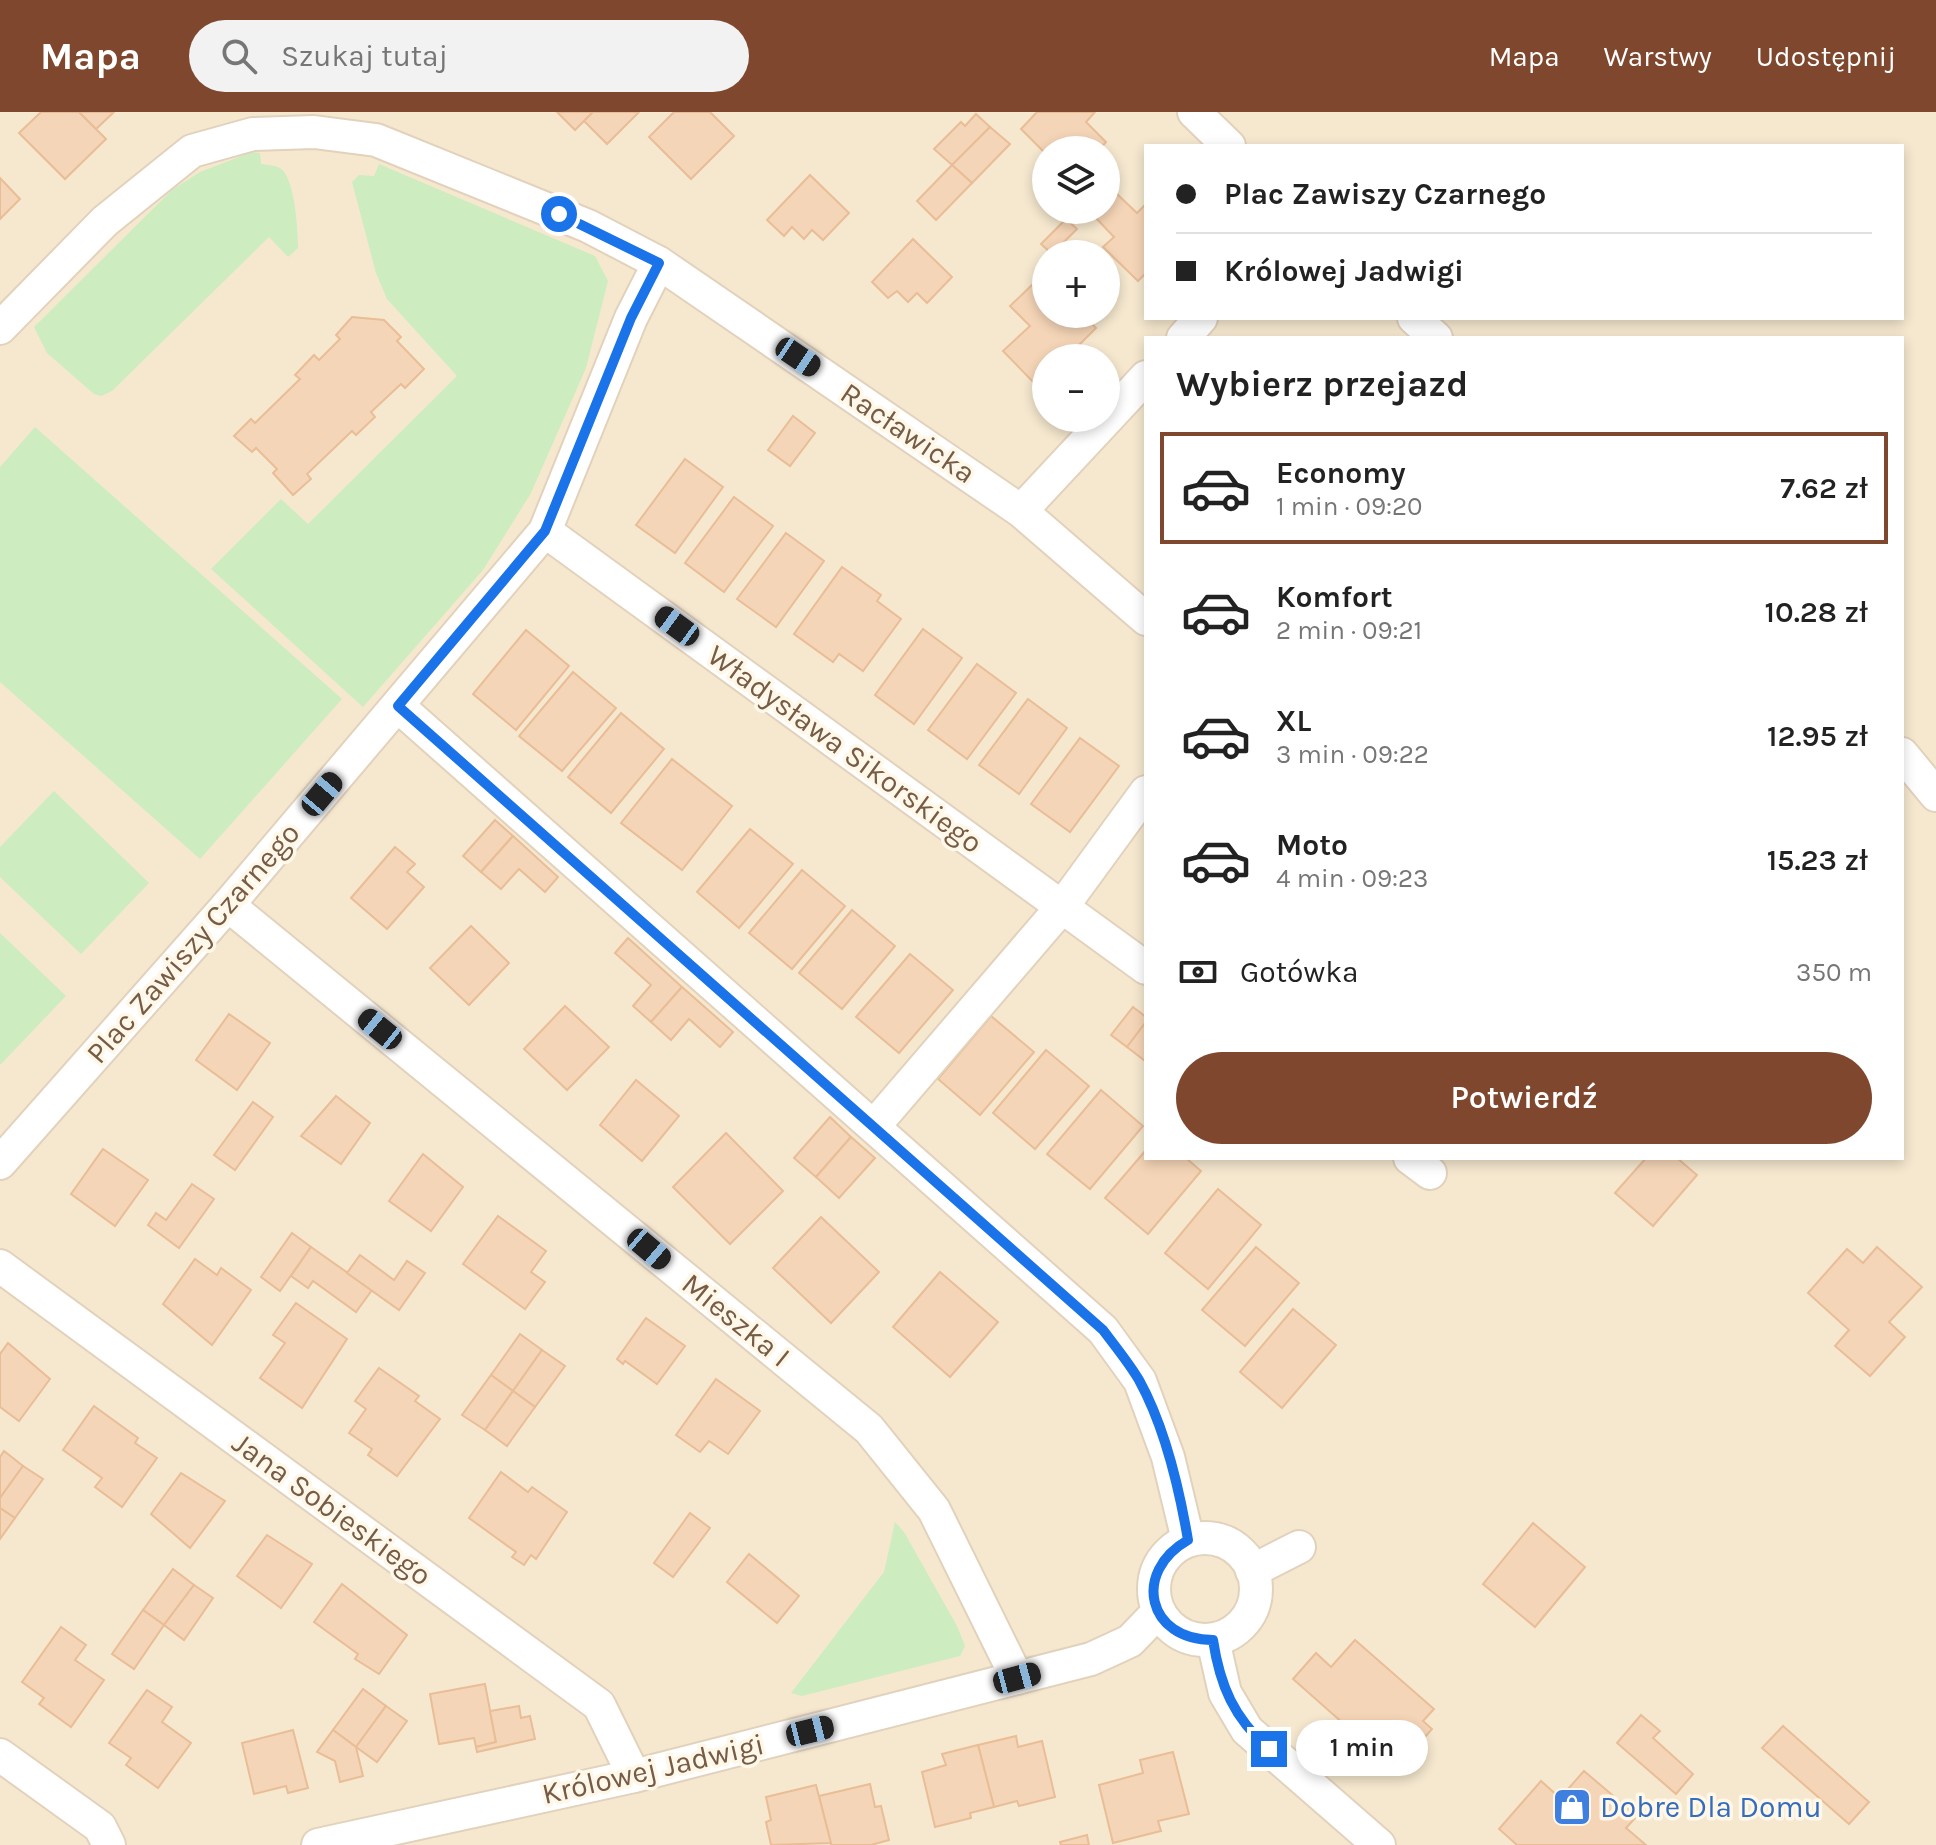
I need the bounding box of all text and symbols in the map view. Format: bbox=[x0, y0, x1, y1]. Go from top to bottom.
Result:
search box bbox=[189, 20, 749, 92]
text: Mapa bbox=[40, 34, 141, 79]
icon: search bbox=[217, 34, 261, 78]
text: Szukaj tutaj bbox=[281, 38, 448, 74]
text: Mapa bbox=[1489, 40, 1560, 73]
text: Warstwy bbox=[1604, 40, 1712, 73]
text: Udostępnij bbox=[1756, 40, 1896, 73]
map controls bbox=[1032, 136, 1120, 432]
button: layers bbox=[1032, 136, 1120, 224]
text: Plac Zawiszy Czarnego bbox=[1224, 176, 1546, 212]
route start bbox=[541, 196, 577, 232]
button: + bbox=[1032, 240, 1120, 328]
text: Królowej Jadwigi bbox=[1224, 253, 1464, 289]
car bbox=[771, 334, 825, 380]
button: − bbox=[1032, 344, 1120, 432]
text: Wybierz przejazd bbox=[1176, 363, 1468, 405]
street label: Racławicka bbox=[834, 375, 982, 491]
icon: car bbox=[1180, 452, 1252, 524]
text: Economy bbox=[1276, 455, 1406, 491]
text: 7.62 zł bbox=[1780, 470, 1868, 506]
text: 1 min · 09:20 bbox=[1276, 491, 1423, 522]
icon: car bbox=[1180, 576, 1252, 648]
text: Komfort bbox=[1276, 579, 1393, 615]
text: 10.28 zł bbox=[1765, 594, 1868, 630]
car bbox=[651, 602, 703, 650]
text: 2 min · 09:21 bbox=[1276, 615, 1422, 646]
street label: Władysława Sikorskiego bbox=[700, 637, 990, 861]
icon: car bbox=[1180, 700, 1252, 772]
text: XL bbox=[1276, 703, 1311, 739]
text: 12.95 zł bbox=[1767, 718, 1868, 754]
text: 3 min · 09:22 bbox=[1276, 739, 1429, 770]
car bbox=[297, 768, 347, 820]
street label: Plac Zawiszy Czarnego bbox=[79, 815, 307, 1071]
icon: car bbox=[1180, 824, 1252, 896]
text: Moto bbox=[1276, 827, 1348, 863]
text: 15.23 zł bbox=[1767, 842, 1868, 878]
text: 4 min · 09:23 bbox=[1276, 863, 1428, 894]
icon: cash bbox=[1176, 950, 1220, 994]
text: Gotówka bbox=[1240, 954, 1359, 990]
text: 350 m bbox=[1796, 957, 1872, 988]
car bbox=[354, 1005, 406, 1053]
button: Potwierdź bbox=[1176, 1052, 1872, 1144]
car bbox=[623, 1224, 675, 1274]
street label: Mieszka I bbox=[675, 1266, 797, 1374]
street label: Jana Sobieskiego bbox=[225, 1425, 439, 1593]
car bbox=[991, 1660, 1043, 1696]
car bbox=[784, 1714, 836, 1748]
callout: 1 min bbox=[1297, 1721, 1429, 1777]
street label: Królowej Jadwigi bbox=[538, 1726, 768, 1812]
route end bbox=[1251, 1731, 1287, 1767]
text: 1 min bbox=[1330, 1732, 1394, 1763]
shop icon: Dobre Dla Domu bbox=[1551, 1786, 1593, 1828]
place label: Dobre Dla Domu bbox=[1600, 1789, 1822, 1825]

